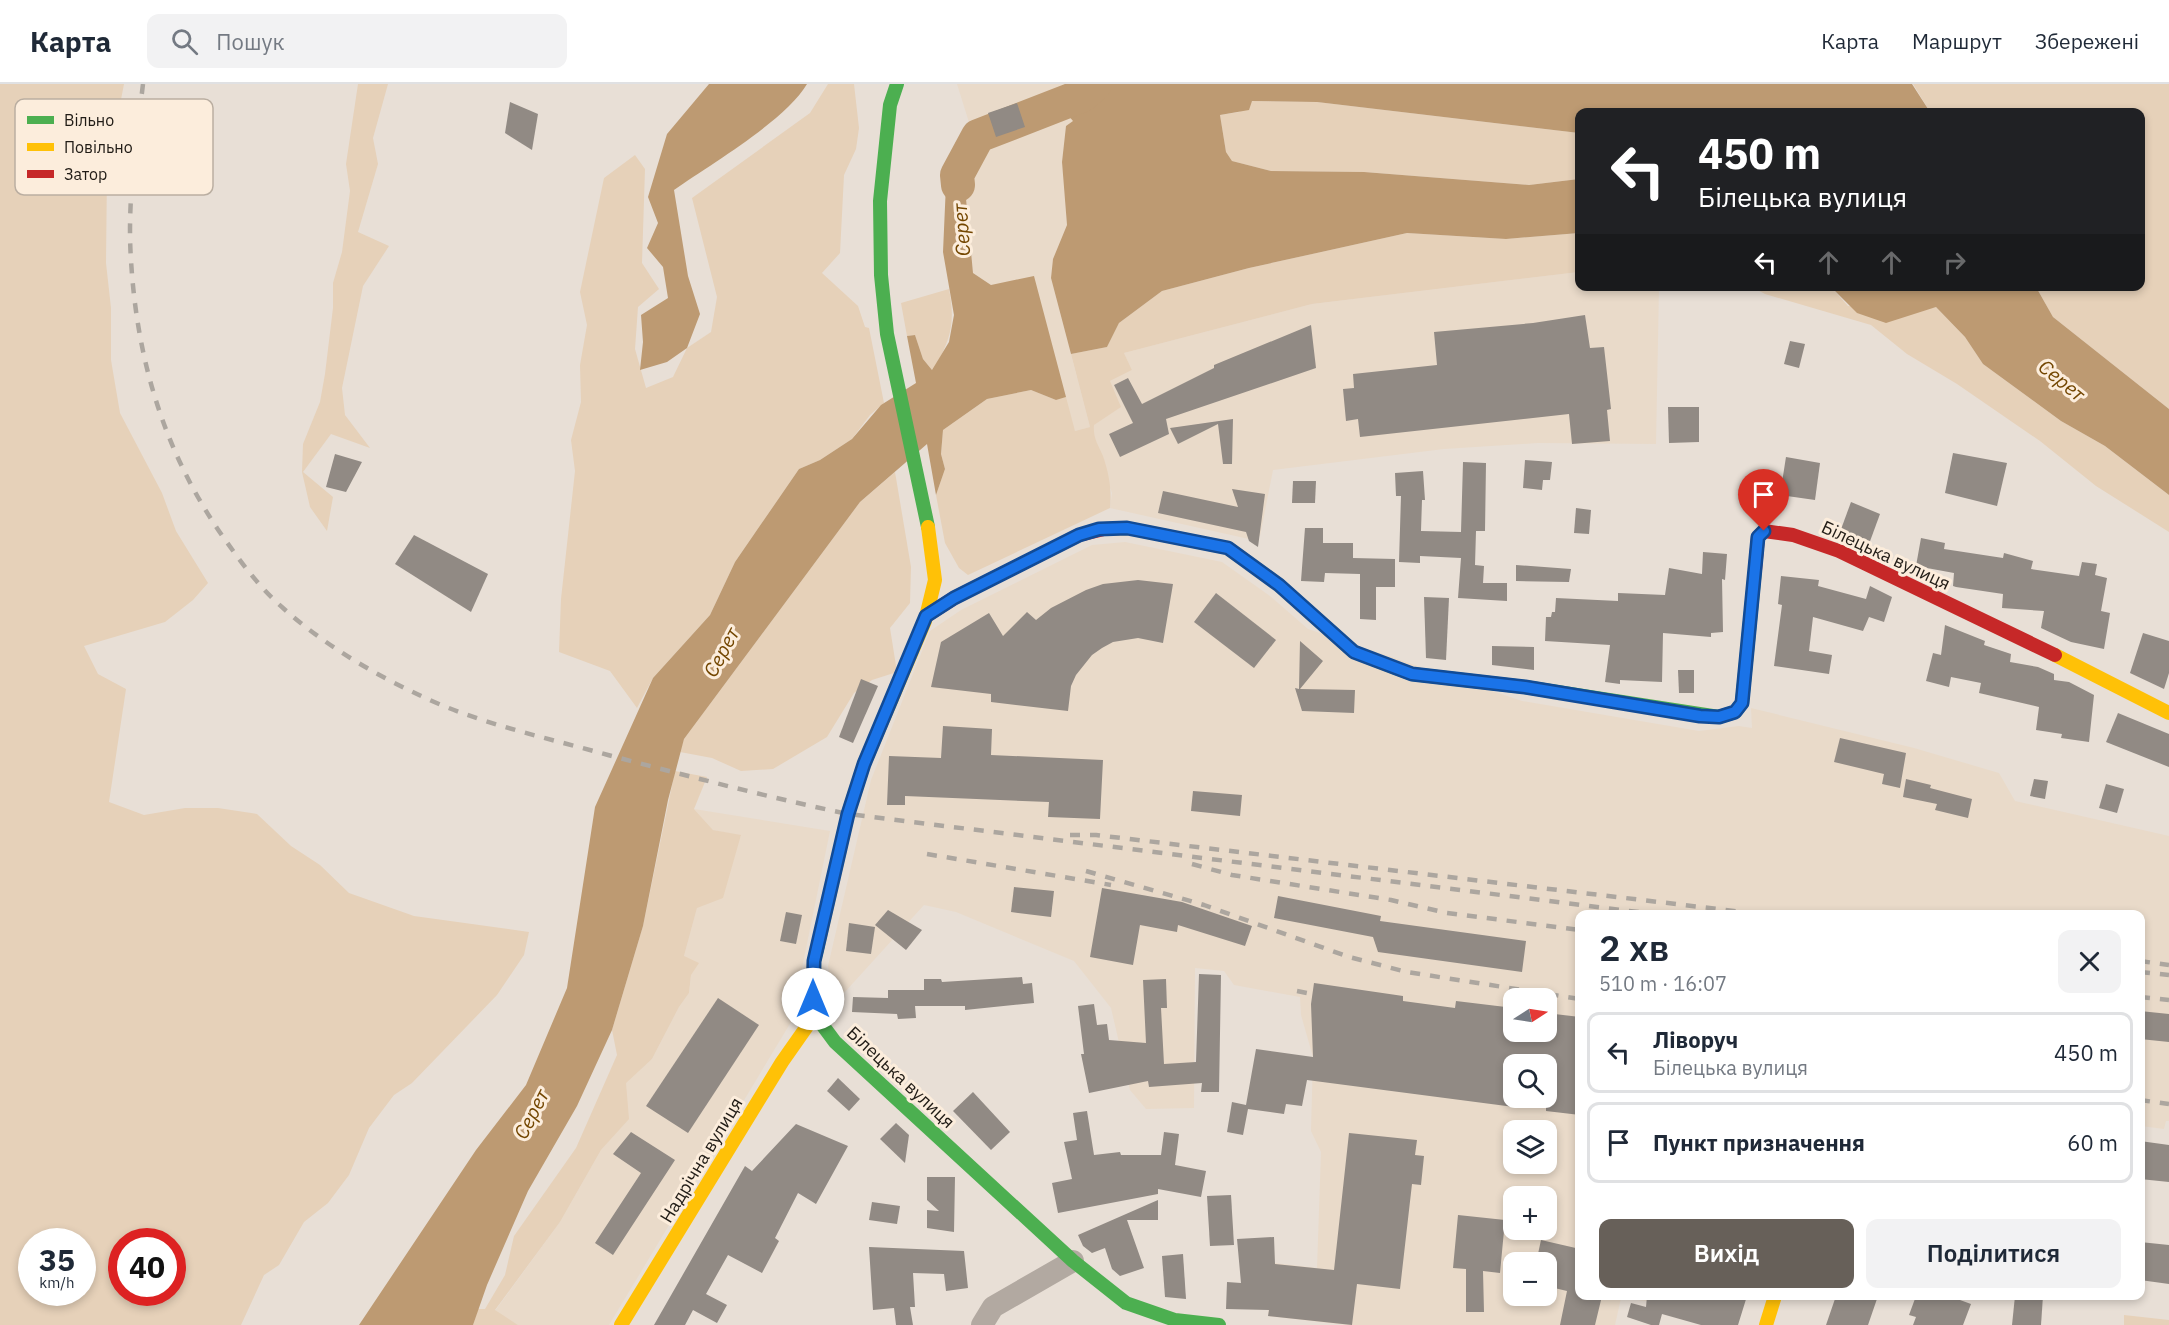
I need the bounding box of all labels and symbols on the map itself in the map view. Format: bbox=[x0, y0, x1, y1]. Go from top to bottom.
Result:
legend bbox=[15, 99, 213, 195]
text: Вільно bbox=[64, 110, 114, 130]
text: Повільно bbox=[64, 137, 133, 157]
text: Затор bbox=[64, 164, 107, 184]
water label: Серет bbox=[946, 202, 976, 257]
water label: Серет bbox=[2033, 353, 2092, 408]
pin bbox=[1738, 469, 1789, 531]
street label: Білецька вулиця bbox=[1818, 515, 1954, 595]
water label: Серет bbox=[697, 621, 746, 682]
position arrow bbox=[781, 967, 845, 1031]
north arrow bbox=[1503, 988, 1557, 1042]
street label: Білецька вулиця bbox=[842, 1021, 960, 1133]
water label: Серет bbox=[507, 1083, 555, 1144]
street label: Надрічна вулиця bbox=[654, 1093, 748, 1227]
speed limit sign: 40 bbox=[108, 1228, 186, 1306]

